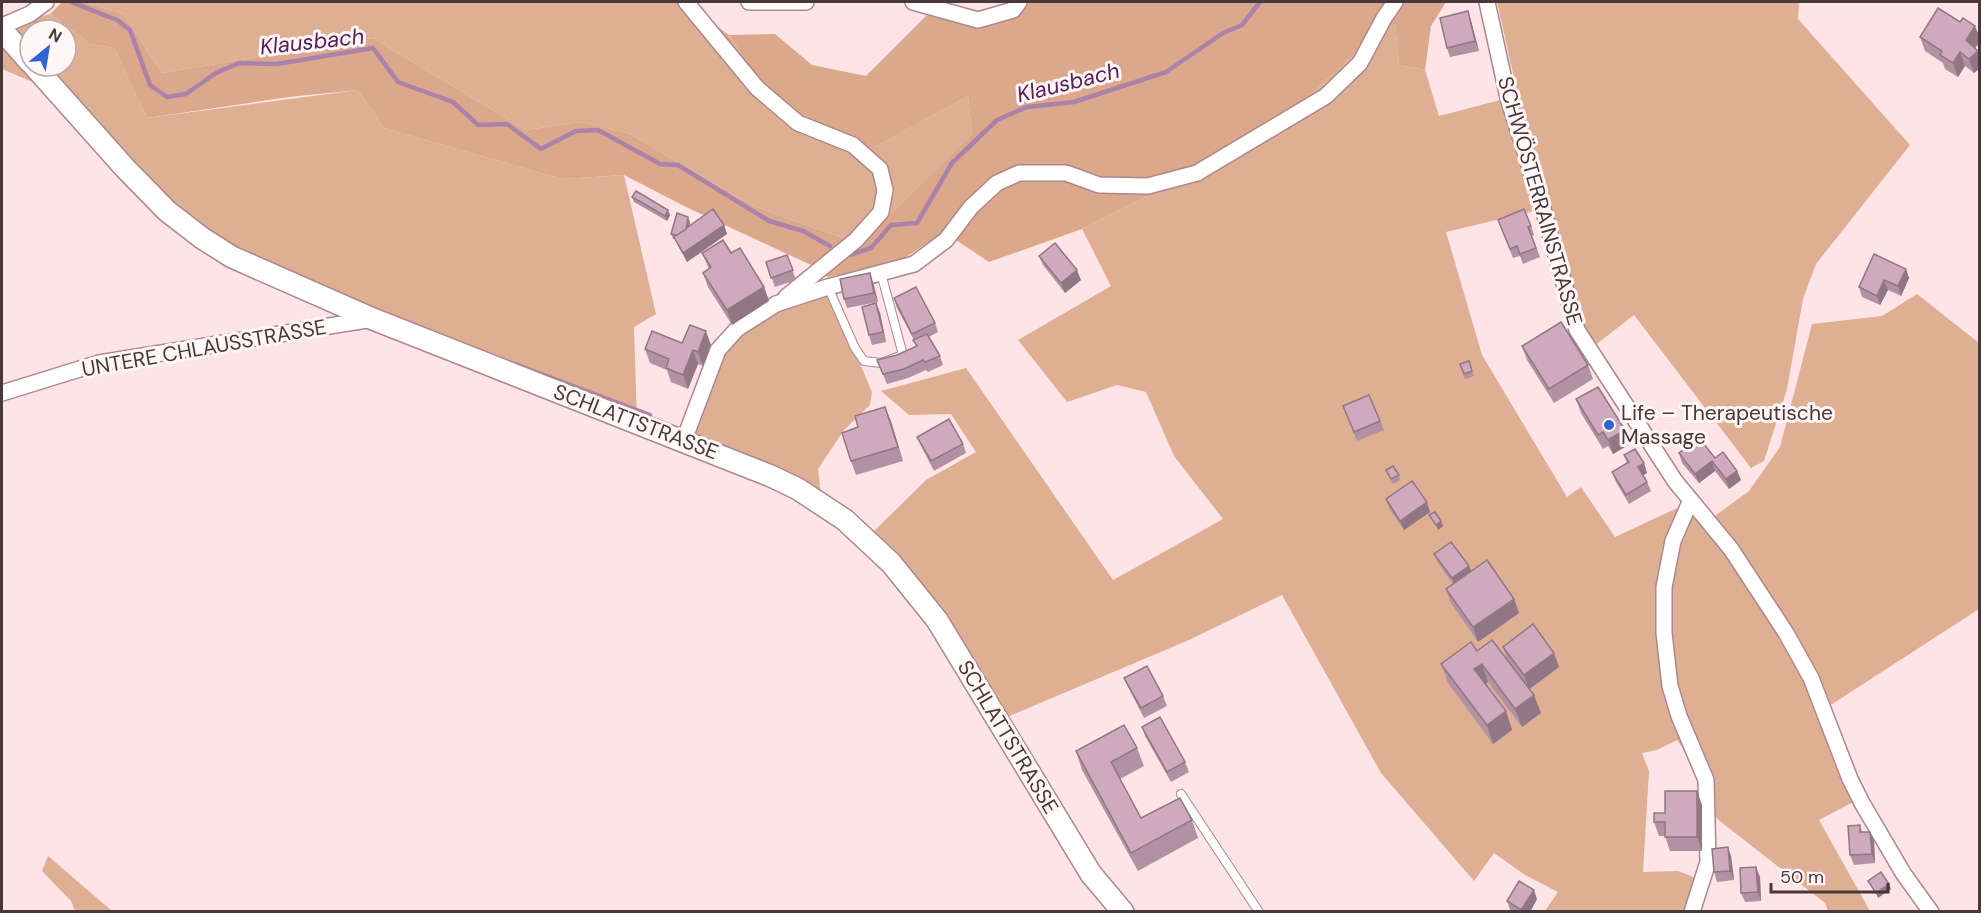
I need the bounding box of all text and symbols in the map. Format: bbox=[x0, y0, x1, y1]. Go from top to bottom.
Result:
north arrow bbox=[18, 18, 78, 78]
water label: Klausbach bbox=[258, 22, 366, 61]
text: N bbox=[45, 23, 66, 47]
water label: Klausbach bbox=[1014, 56, 1122, 109]
street label: SCHWÖSTERRAINSTRASSE bbox=[1491, 73, 1589, 329]
street label: UNTERE CHLAUSSTRASSE bbox=[80, 313, 328, 383]
street label: SCHLATTSTRASSE bbox=[550, 378, 722, 466]
place label: Life – Therapeutische Massage bbox=[1621, 399, 1833, 451]
marker: Life – Therapeutische Massage bbox=[1602, 418, 1616, 432]
street label: SCHLATTSTRASSE bbox=[951, 655, 1065, 819]
scale bar bbox=[1771, 856, 1888, 894]
text: 50 m bbox=[1780, 865, 1824, 889]

